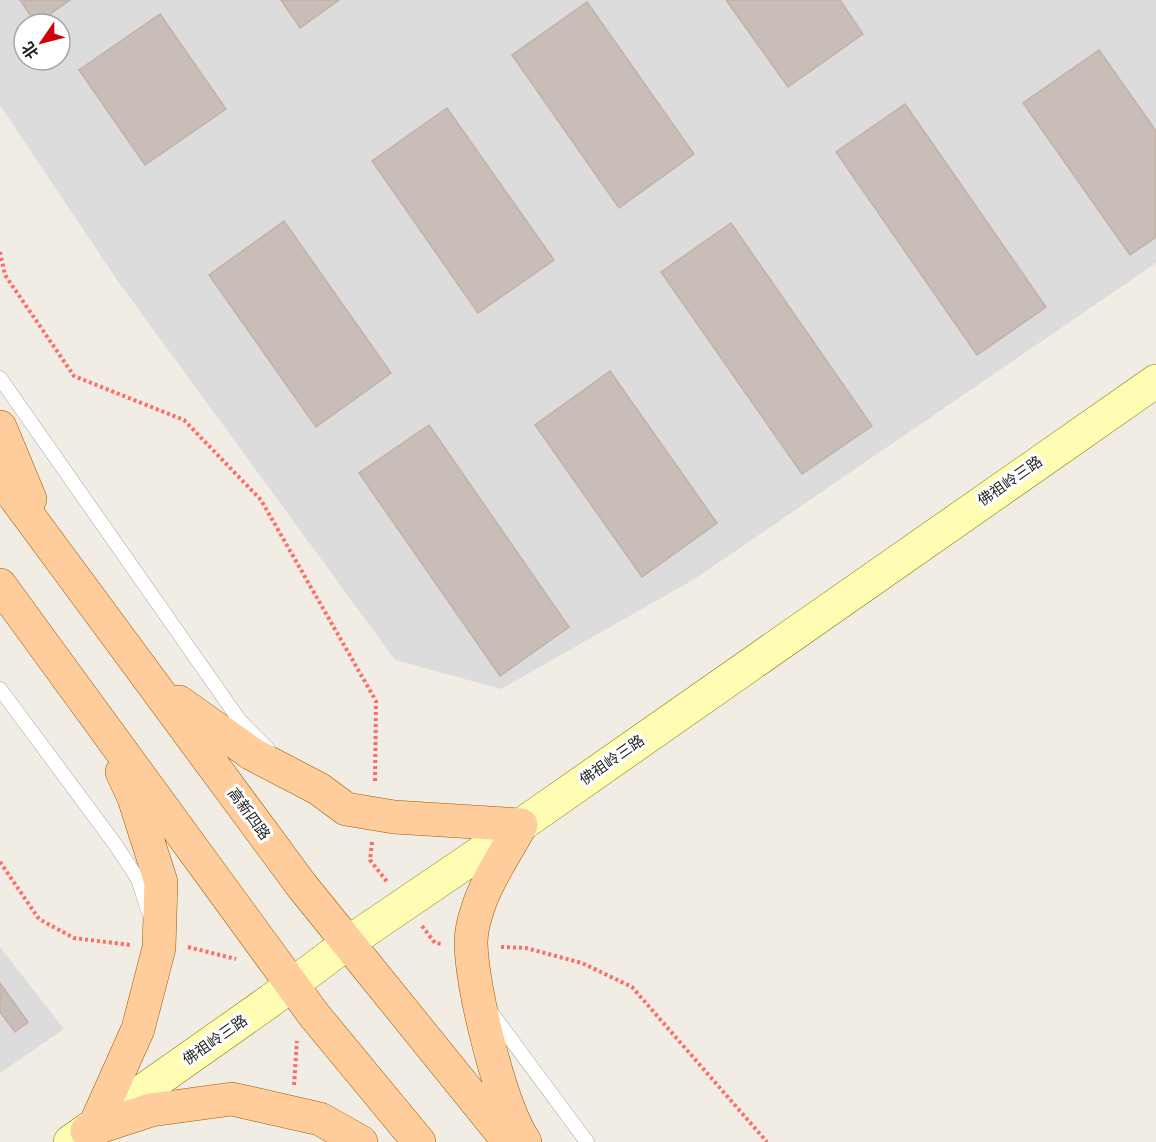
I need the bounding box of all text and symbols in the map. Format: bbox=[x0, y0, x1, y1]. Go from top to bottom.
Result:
north arrow bbox=[12, 12, 72, 72]
text: 北 bbox=[17, 38, 42, 63]
street label: 佛祖岭三路 bbox=[974, 451, 1046, 510]
street label: 佛祖岭三路 bbox=[576, 730, 648, 789]
street label: 高新四路 bbox=[224, 784, 275, 844]
street label: 佛祖岭三路 bbox=[179, 1010, 251, 1069]

